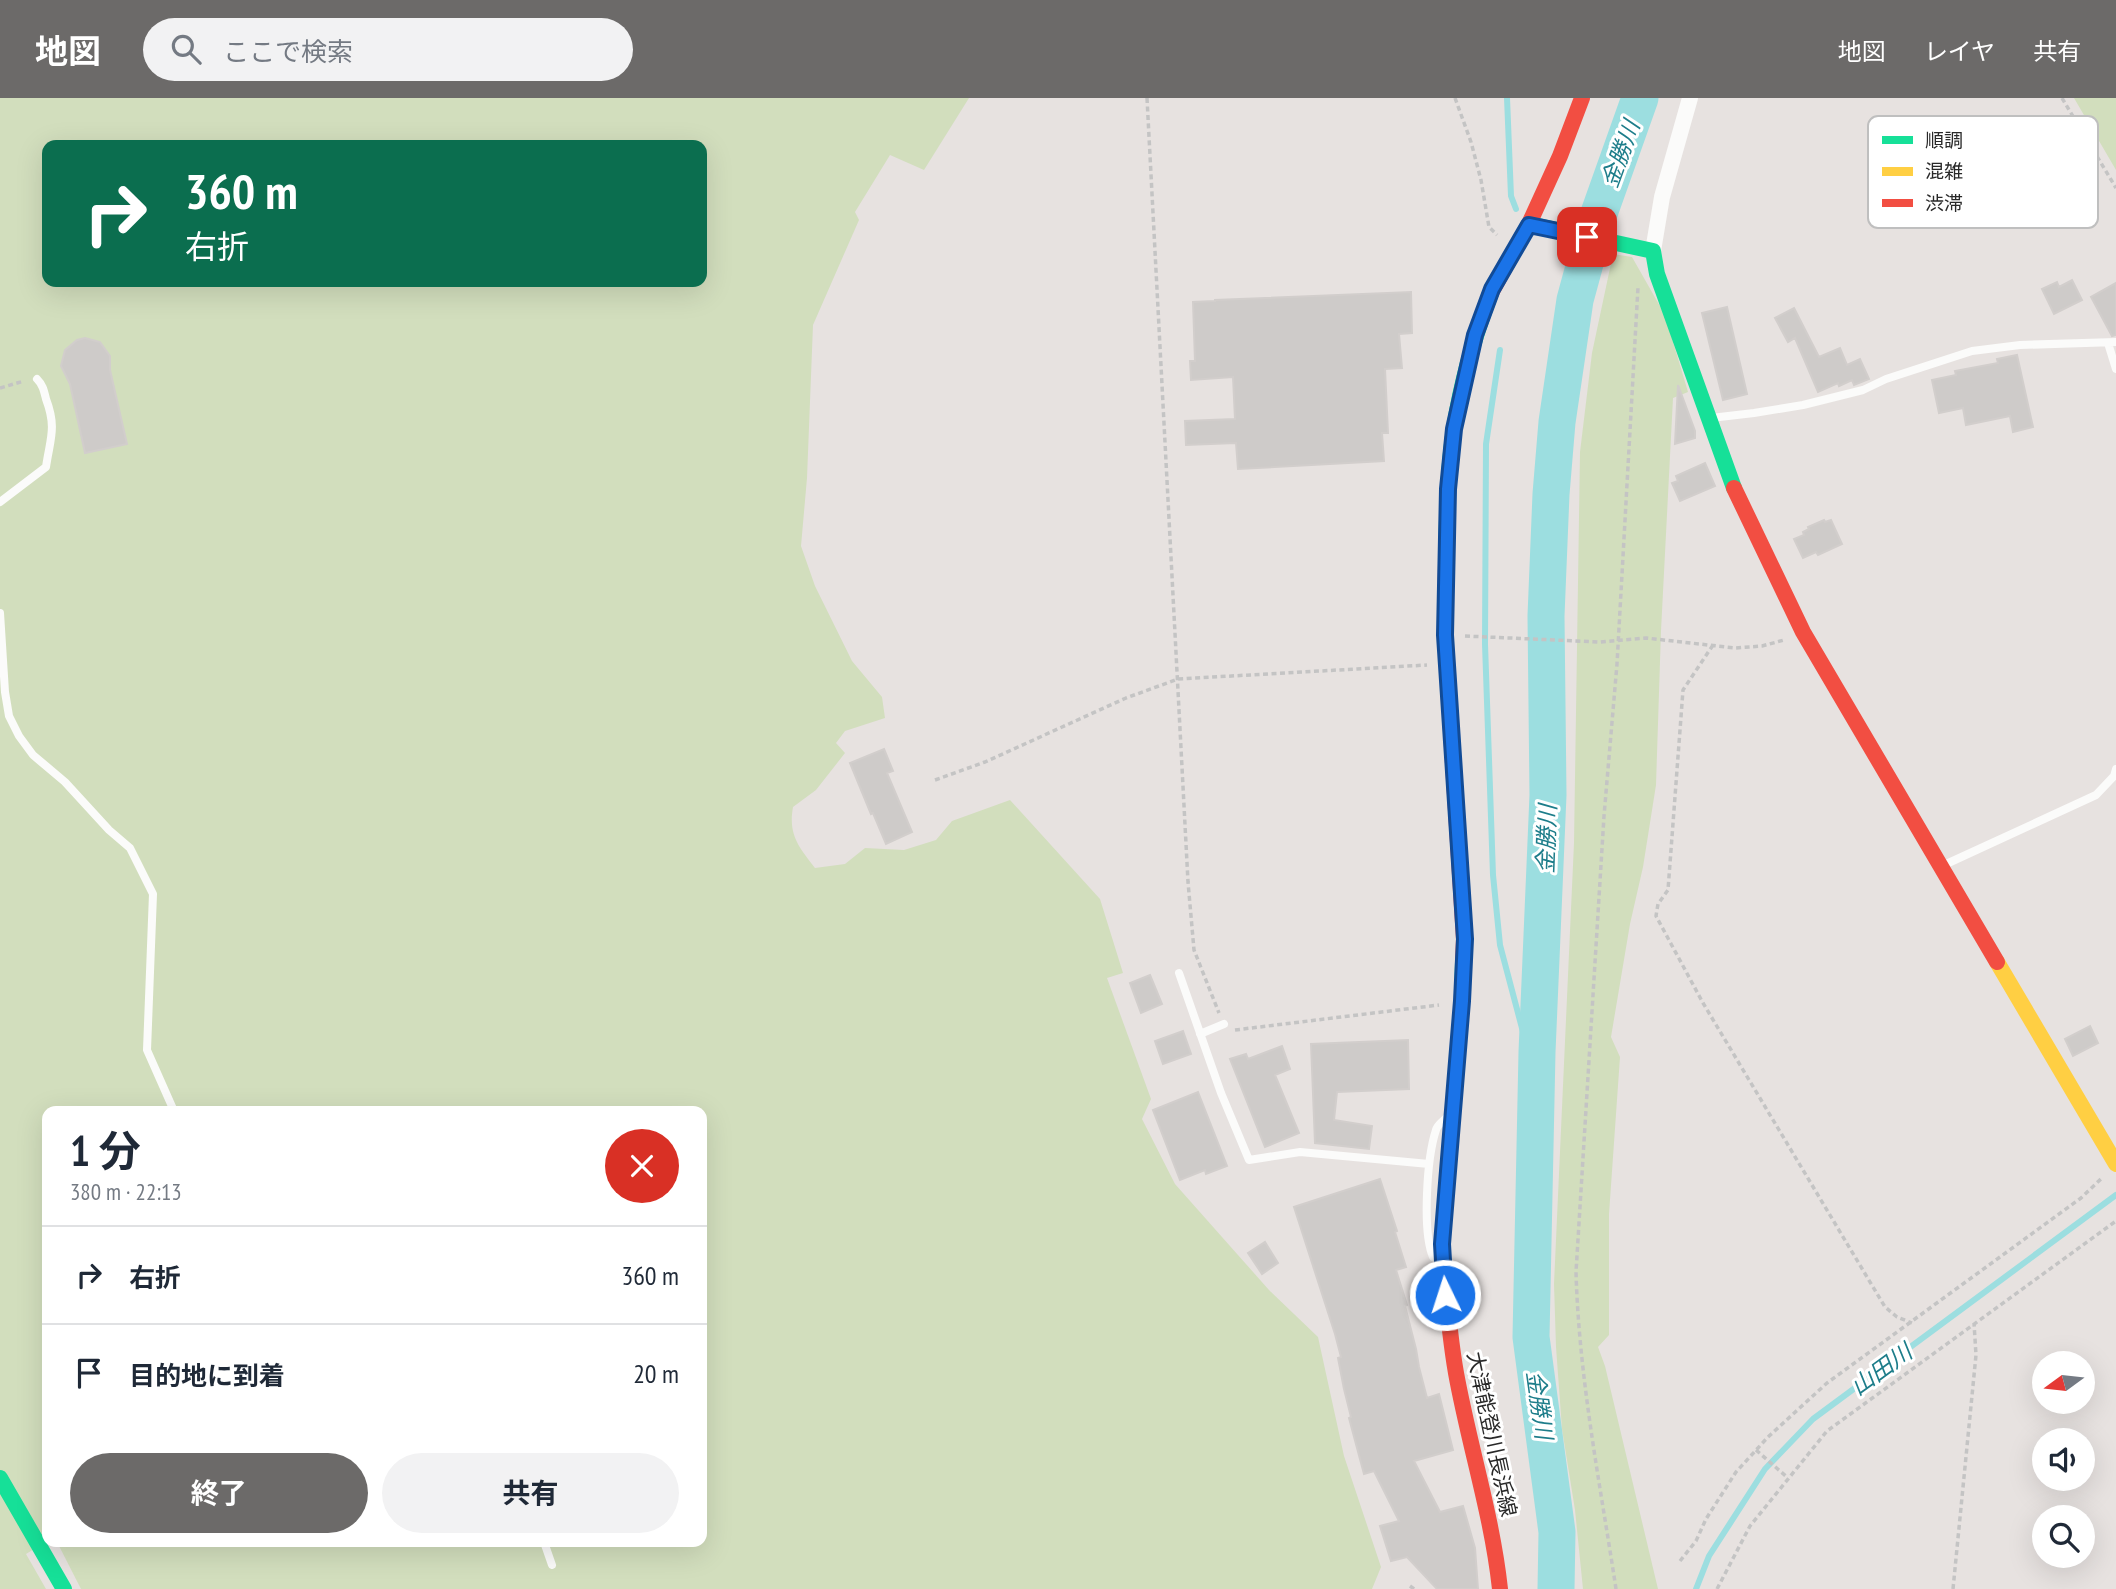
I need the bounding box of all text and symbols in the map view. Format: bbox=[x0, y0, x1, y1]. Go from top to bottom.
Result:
search box bbox=[143, 18, 633, 81]
text: 地図 bbox=[35, 29, 101, 72]
icon: search bbox=[167, 30, 205, 68]
text: ここで検索 bbox=[223, 35, 353, 68]
text: 地図 bbox=[1838, 36, 1886, 67]
text: レイヤ bbox=[1924, 36, 1995, 67]
text: 共有 bbox=[2033, 36, 2081, 67]
water label: 金勝川 bbox=[1595, 114, 1646, 191]
legend bbox=[1868, 116, 2098, 228]
text: 順調 bbox=[1925, 128, 1963, 152]
text: 360 m bbox=[185, 159, 298, 223]
text: 混雑 bbox=[1925, 159, 1963, 183]
icon: right bbox=[70, 168, 161, 259]
text: 渋滞 bbox=[1925, 191, 1963, 215]
pin bbox=[1557, 207, 1617, 267]
icon: arrive bbox=[1568, 218, 1606, 256]
text: 右折 bbox=[185, 225, 249, 267]
water label: 金勝川 bbox=[1530, 801, 1562, 874]
text: 1 分 bbox=[70, 1123, 141, 1178]
button: close bbox=[605, 1129, 679, 1203]
text: 380 m · 22:13 bbox=[70, 1177, 182, 1206]
icon: right bbox=[70, 1256, 108, 1294]
position arrow bbox=[1408, 1258, 1482, 1332]
text: 360 m bbox=[621, 1259, 679, 1292]
text: 右折 bbox=[129, 1261, 181, 1294]
water label: 山田川 bbox=[1845, 1335, 1920, 1401]
street label: 大津能登川長浜線 bbox=[1461, 1349, 1523, 1519]
north arrow bbox=[2032, 1351, 2095, 1414]
map controls bbox=[2032, 1351, 2095, 1568]
icon: arrive bbox=[70, 1354, 108, 1392]
text: 20 m bbox=[633, 1357, 679, 1390]
text: 目的地に到着 bbox=[129, 1359, 285, 1392]
water label: 金勝川 bbox=[1521, 1369, 1560, 1444]
button: sound bbox=[2032, 1428, 2095, 1491]
button: 終了 bbox=[70, 1453, 368, 1533]
button: 共有 bbox=[382, 1453, 679, 1533]
button: search bbox=[2032, 1505, 2095, 1568]

